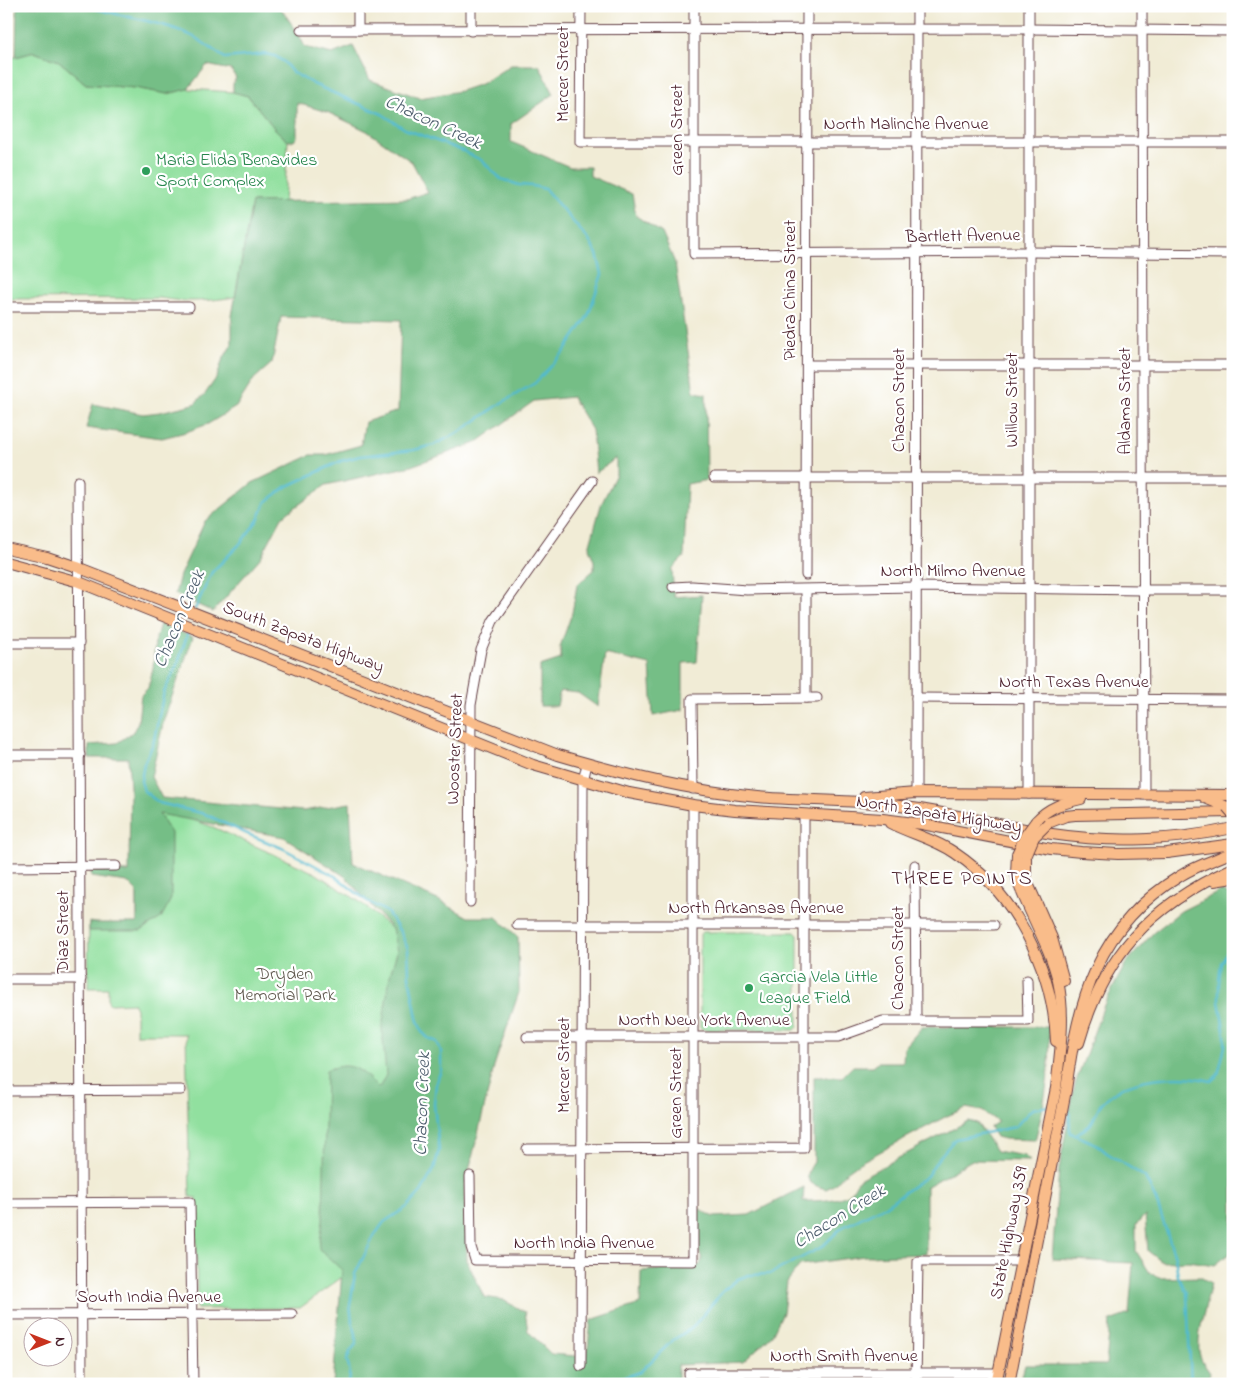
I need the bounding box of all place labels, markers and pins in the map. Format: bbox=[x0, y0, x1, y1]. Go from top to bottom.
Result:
place label: Maria Elida Benavides Sport Complex bbox=[156, 148, 318, 195]
marker: Maria Elida Benavides Sport Complex bbox=[140, 165, 152, 177]
place label: Garcia Vela Little League Field bbox=[759, 965, 879, 1013]
marker: Garcia Vela Little League Field bbox=[743, 982, 755, 994]

